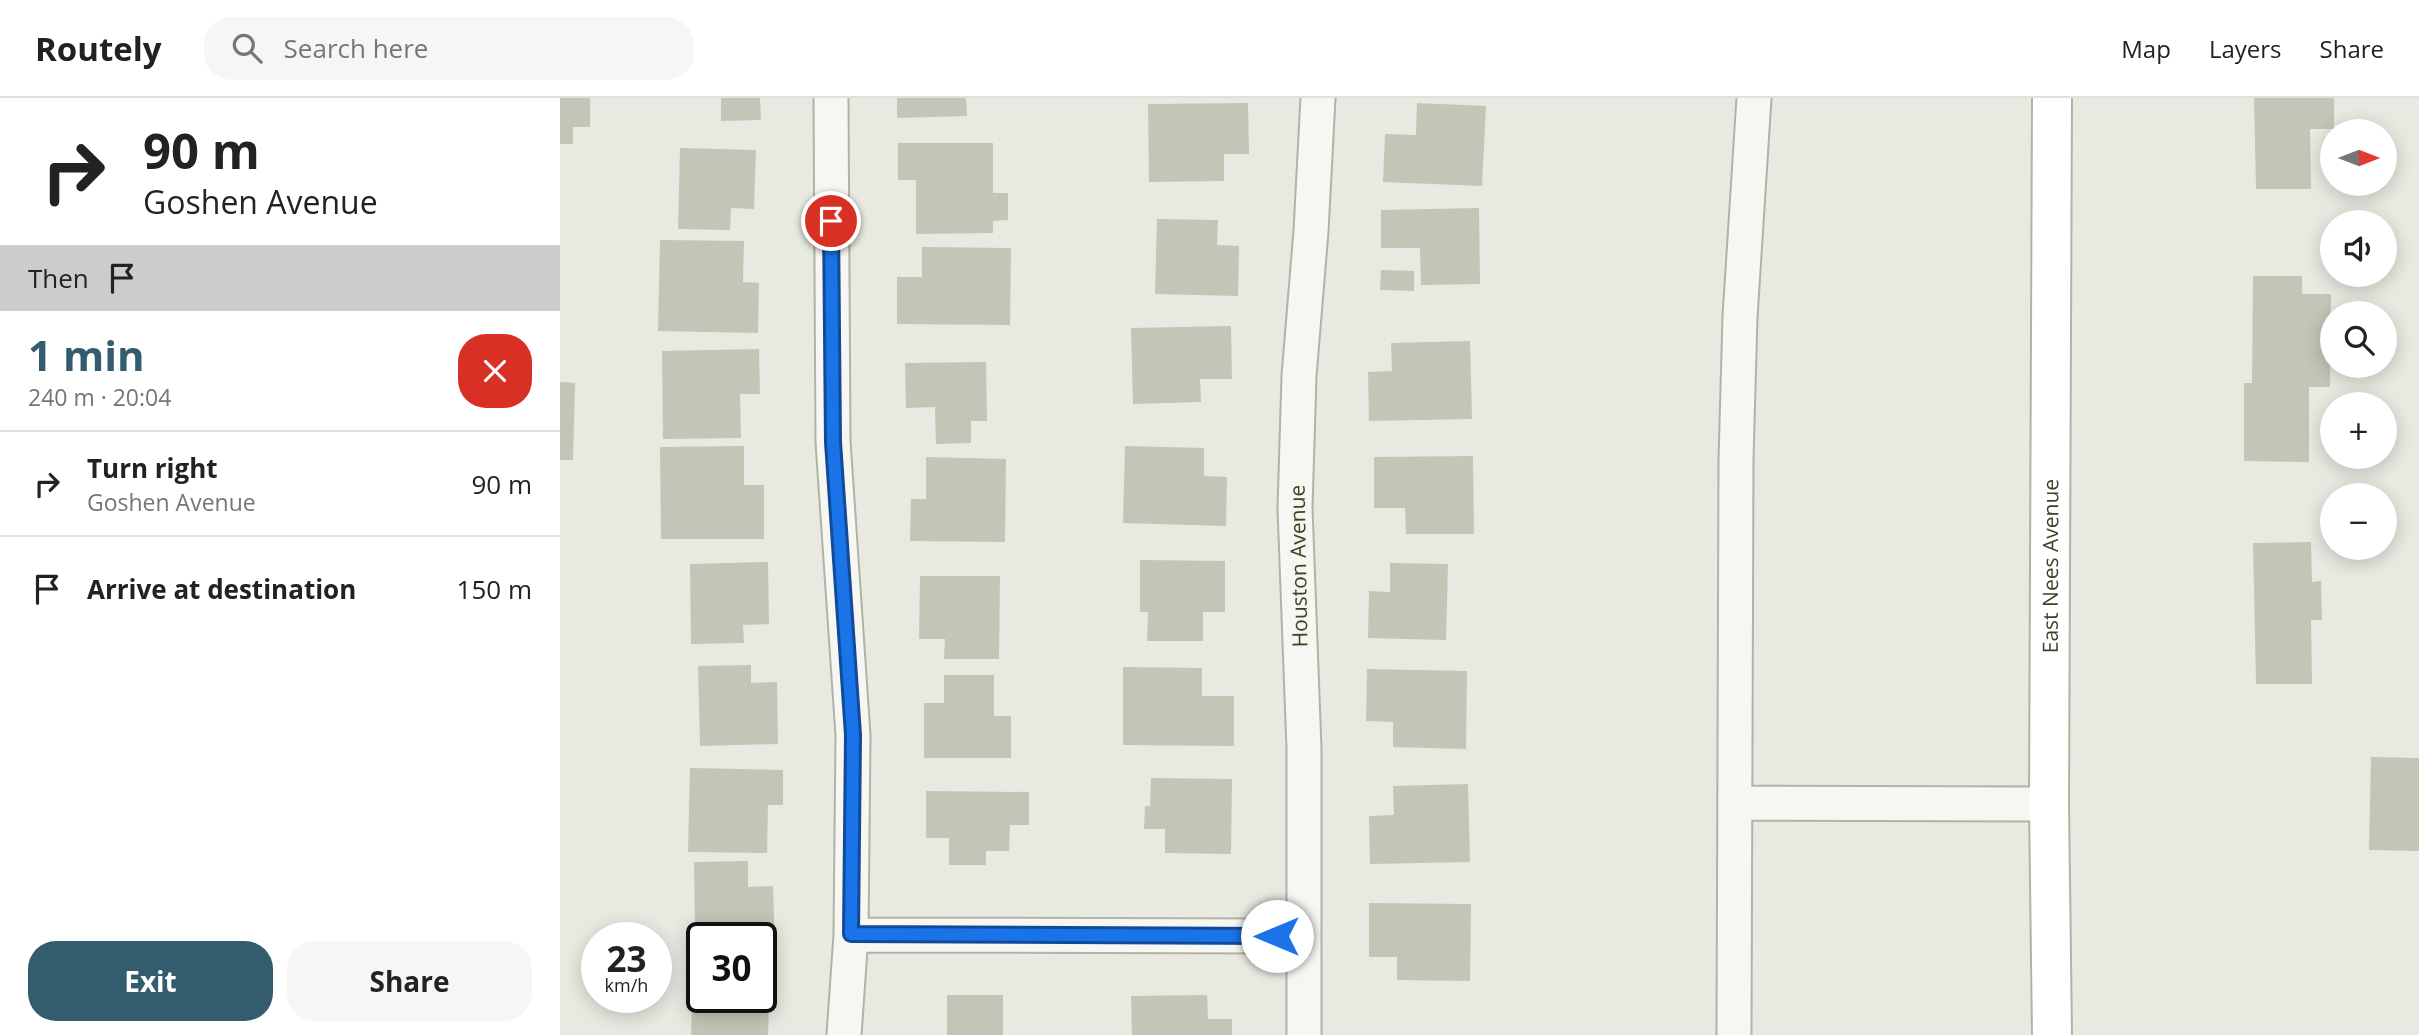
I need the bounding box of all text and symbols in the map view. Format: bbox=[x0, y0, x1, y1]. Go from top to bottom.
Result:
search box bbox=[204, 17, 694, 80]
text: Routely bbox=[35, 26, 162, 71]
icon: search bbox=[228, 29, 266, 67]
text: Search here bbox=[284, 30, 428, 66]
text: Map bbox=[2121, 32, 2171, 65]
text: Layers bbox=[2209, 32, 2282, 65]
text: Share bbox=[2320, 32, 2384, 65]
text: 90 m bbox=[143, 117, 260, 183]
north arrow bbox=[2320, 119, 2398, 196]
map controls bbox=[2320, 119, 2397, 560]
icon: right bbox=[28, 126, 119, 217]
text: Goshen Avenue bbox=[143, 180, 378, 223]
pin bbox=[801, 191, 861, 251]
icon: arrive bbox=[812, 202, 850, 240]
button: sound bbox=[2320, 210, 2397, 287]
icon: arrive bbox=[103, 259, 141, 297]
text: Then bbox=[28, 260, 89, 296]
button: search bbox=[2320, 301, 2397, 378]
text: 1 min bbox=[28, 326, 145, 383]
button: close bbox=[458, 334, 532, 408]
text: 240 m · 20:04 bbox=[28, 381, 171, 413]
button: + bbox=[2320, 392, 2397, 469]
text: Turn right bbox=[87, 450, 218, 486]
icon: right bbox=[28, 465, 66, 503]
text: 90 m bbox=[471, 466, 532, 502]
street label: East Nees Avenue bbox=[2036, 479, 2064, 653]
button: − bbox=[2320, 483, 2397, 560]
street label: Houston Avenue bbox=[1283, 484, 1313, 648]
text: Goshen Avenue bbox=[87, 486, 256, 518]
icon: arrive bbox=[28, 570, 66, 608]
text: Arrive at destination bbox=[87, 571, 356, 607]
text: 150 m bbox=[457, 571, 532, 607]
position arrow bbox=[1240, 899, 1314, 973]
speed limit sign: 30 bbox=[686, 922, 777, 1013]
text: 23 bbox=[606, 935, 647, 982]
button: Exit bbox=[28, 941, 273, 1021]
button: Share bbox=[287, 941, 532, 1021]
text: km/h bbox=[605, 973, 648, 997]

